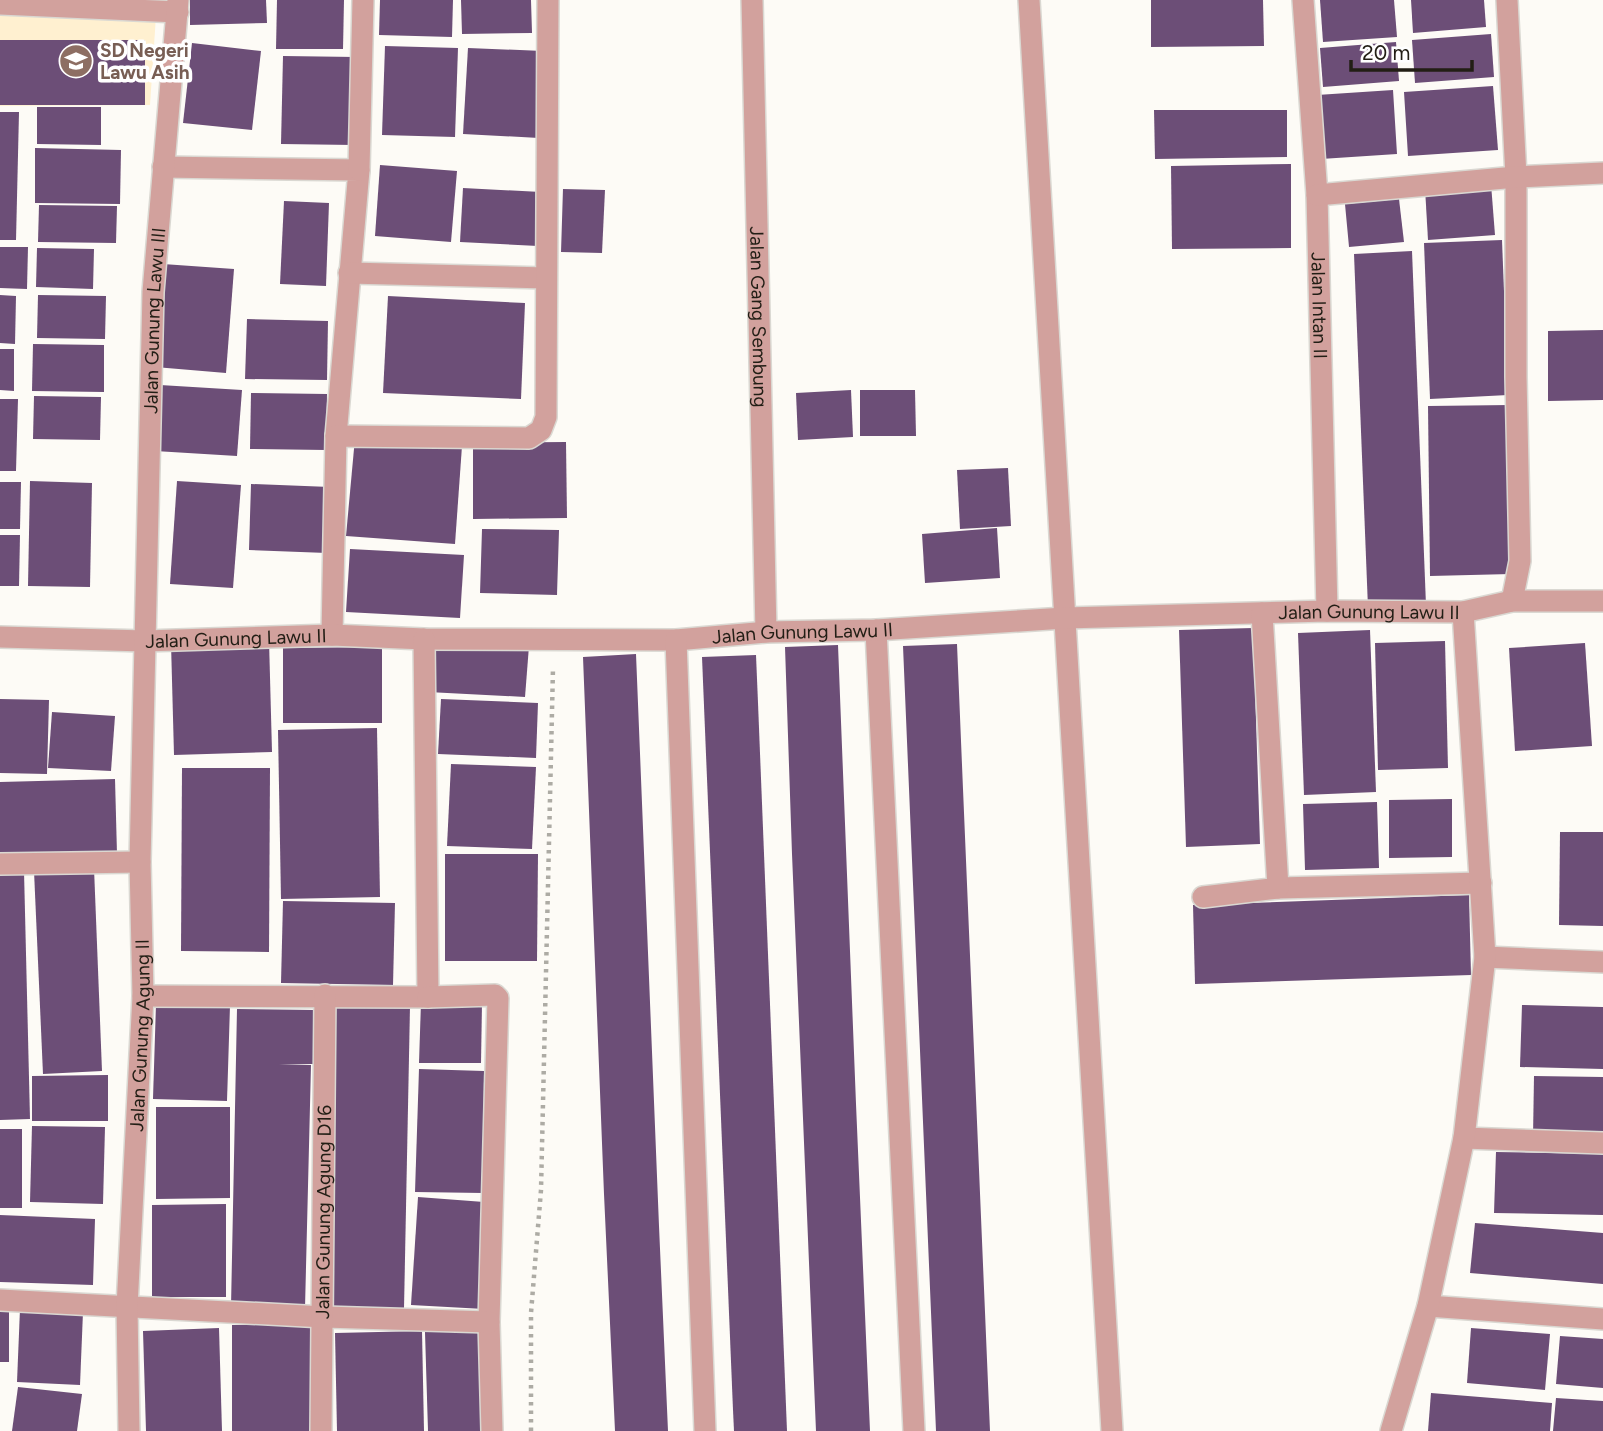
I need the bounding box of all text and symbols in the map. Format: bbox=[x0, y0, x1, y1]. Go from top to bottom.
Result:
scale bar bbox=[1351, 28, 1472, 72]
place label: SD Negeri Lawu Asih bbox=[100, 39, 189, 84]
text: 20 m bbox=[1362, 40, 1410, 65]
school or university icon: SD Negeri Lawu Asih bbox=[57, 42, 95, 80]
street label: Jalan Gang Sembung bbox=[746, 226, 773, 408]
street label: Jalan Gunung Lawu III bbox=[139, 227, 170, 414]
street label: Jalan Intan II bbox=[1307, 252, 1332, 359]
street label: Jalan Gunung Lawu II bbox=[1278, 599, 1460, 624]
street label: Jalan Gunung Lawu II bbox=[711, 617, 894, 648]
street label: Jalan Gunung Lawu II bbox=[145, 624, 327, 652]
street label: Jalan Gunung Agung II bbox=[125, 939, 155, 1132]
street label: Jalan Gunung Agung D16 bbox=[311, 1105, 335, 1319]

